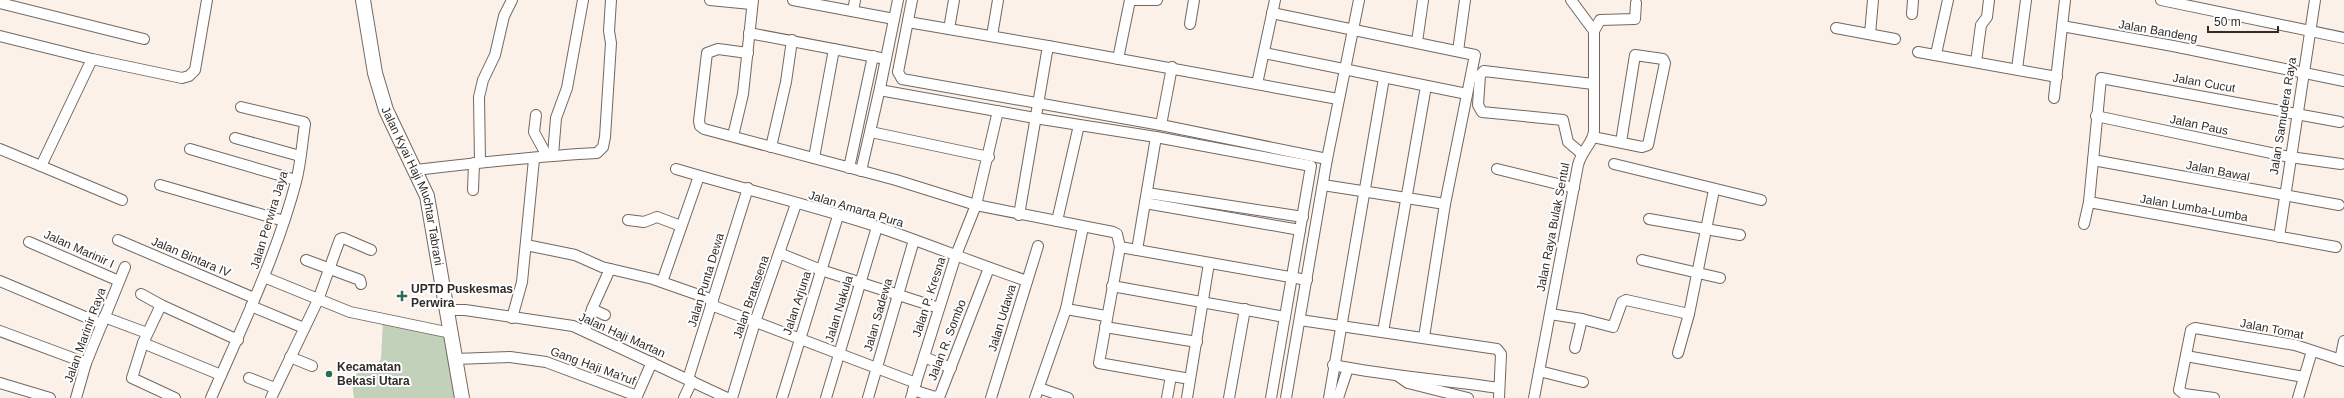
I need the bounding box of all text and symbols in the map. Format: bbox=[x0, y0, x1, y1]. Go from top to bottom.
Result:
scale bar bbox=[2208, 8, 2278, 34]
text: 50 m bbox=[2214, 15, 2241, 29]
street label: Jalan Bandeng bbox=[2117, 17, 2199, 45]
street label: Jalan Samudera Raya bbox=[2267, 56, 2299, 176]
street label: Jalan Cucut bbox=[2172, 71, 2237, 96]
street label: Jalan Kyai Haji Muchtar Tabrani bbox=[378, 104, 446, 267]
street label: Jalan Paus bbox=[2169, 112, 2229, 138]
street label: Jalan Bawal bbox=[2185, 158, 2251, 184]
street label: Jalan Raya Bulak Sentul bbox=[1534, 161, 1572, 293]
street label: Jalan Perwira Jaya bbox=[247, 169, 291, 271]
street label: Jalan Amarta Pura bbox=[807, 188, 906, 230]
street label: Jalan Lumba-Lumba bbox=[2139, 192, 2249, 224]
street label: Jalan Marinir I bbox=[42, 227, 116, 271]
street label: Jalan Punta Dewa bbox=[685, 231, 727, 329]
street label: Jalan Bintara IV bbox=[149, 234, 233, 280]
street label: Jalan Bratasena bbox=[730, 253, 772, 340]
street label: Jalan P. Kresna bbox=[909, 255, 949, 339]
street label: Jalan Arjuna bbox=[780, 269, 814, 337]
street label: Jalan Nakula bbox=[822, 273, 856, 344]
street label: Jalan Sadewa bbox=[861, 277, 895, 353]
place label: UPTD Puskesmas Perwira bbox=[411, 282, 513, 310]
street label: Jalan Udawa bbox=[985, 282, 1019, 353]
street label: Jalan Marinir Raya bbox=[61, 285, 109, 384]
marker: UPTD Puskesmas Perwira bbox=[396, 290, 408, 302]
street label: Jalan R. Sombo bbox=[925, 297, 969, 382]
street label: Jalan Haji Martan bbox=[577, 310, 667, 360]
street label: Jalan Tomat bbox=[2239, 316, 2306, 342]
street label: Gang Haji Ma'ruf bbox=[548, 344, 638, 388]
place label: Kecamatan Bekasi Utara bbox=[337, 360, 410, 388]
marker: Kecamatan Bekasi Utara bbox=[324, 369, 334, 379]

